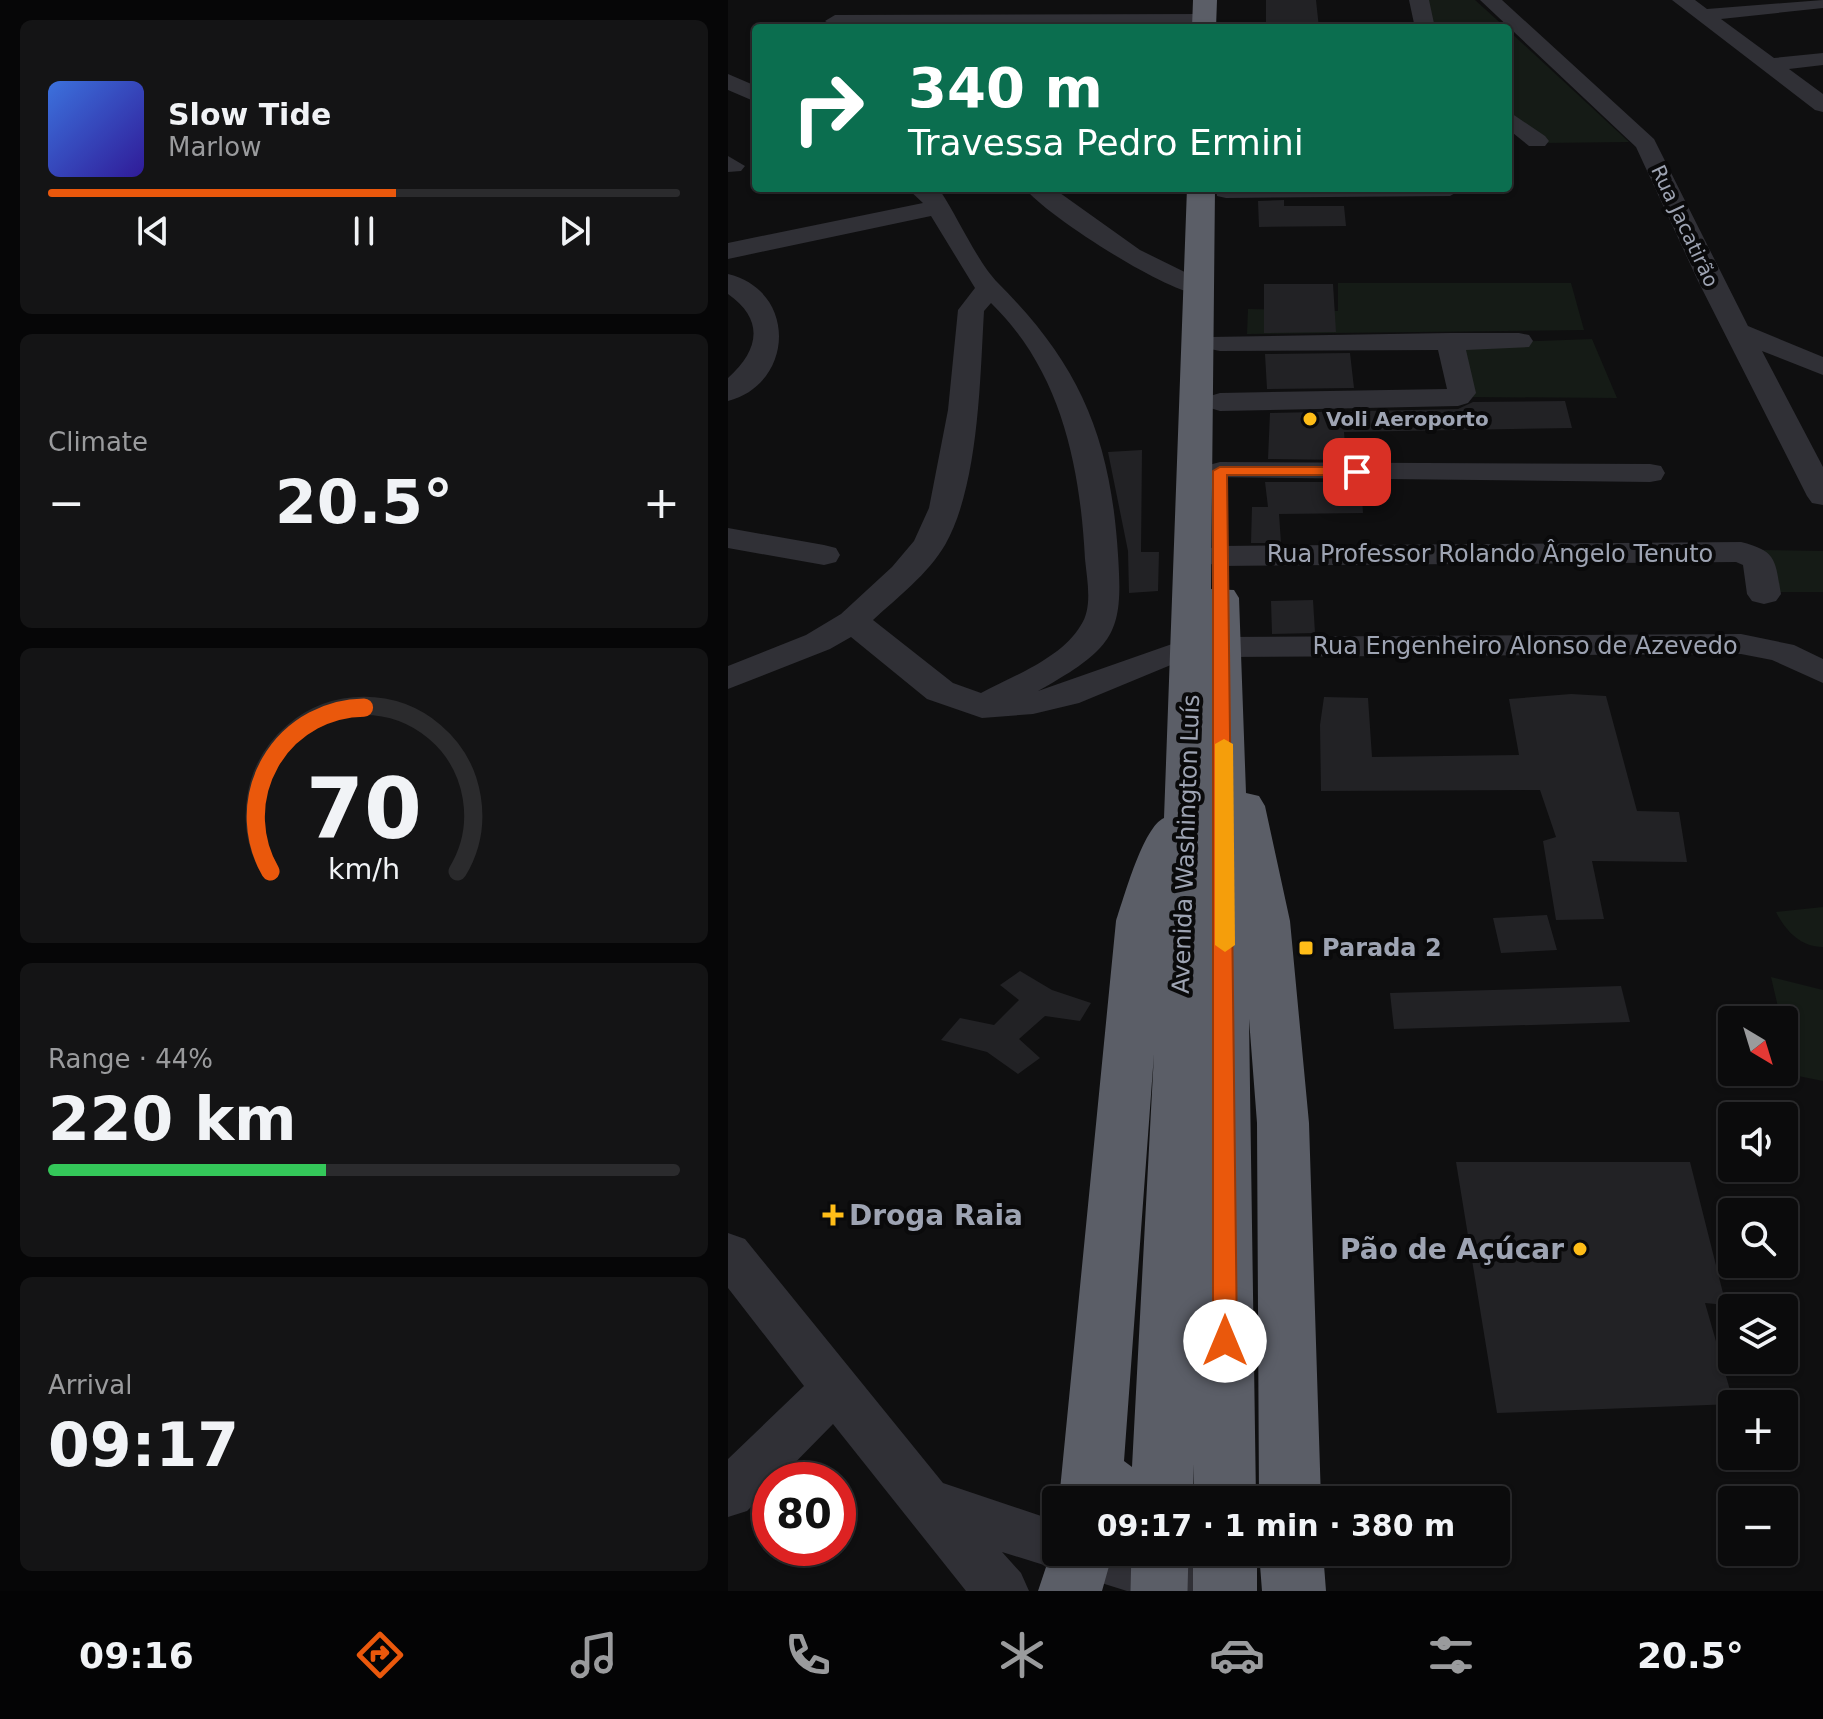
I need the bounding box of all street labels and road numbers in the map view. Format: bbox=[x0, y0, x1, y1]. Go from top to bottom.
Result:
street label: Rua Jacatirão bbox=[1646, 161, 1724, 291]
street label: Rua Professor Rolando Ângelo Tenuto bbox=[1267, 539, 1713, 568]
street label: Rua Engenheiro Alonso de Azevedo bbox=[1312, 632, 1738, 660]
street label: Avenida Washington Luís bbox=[1167, 694, 1205, 994]

